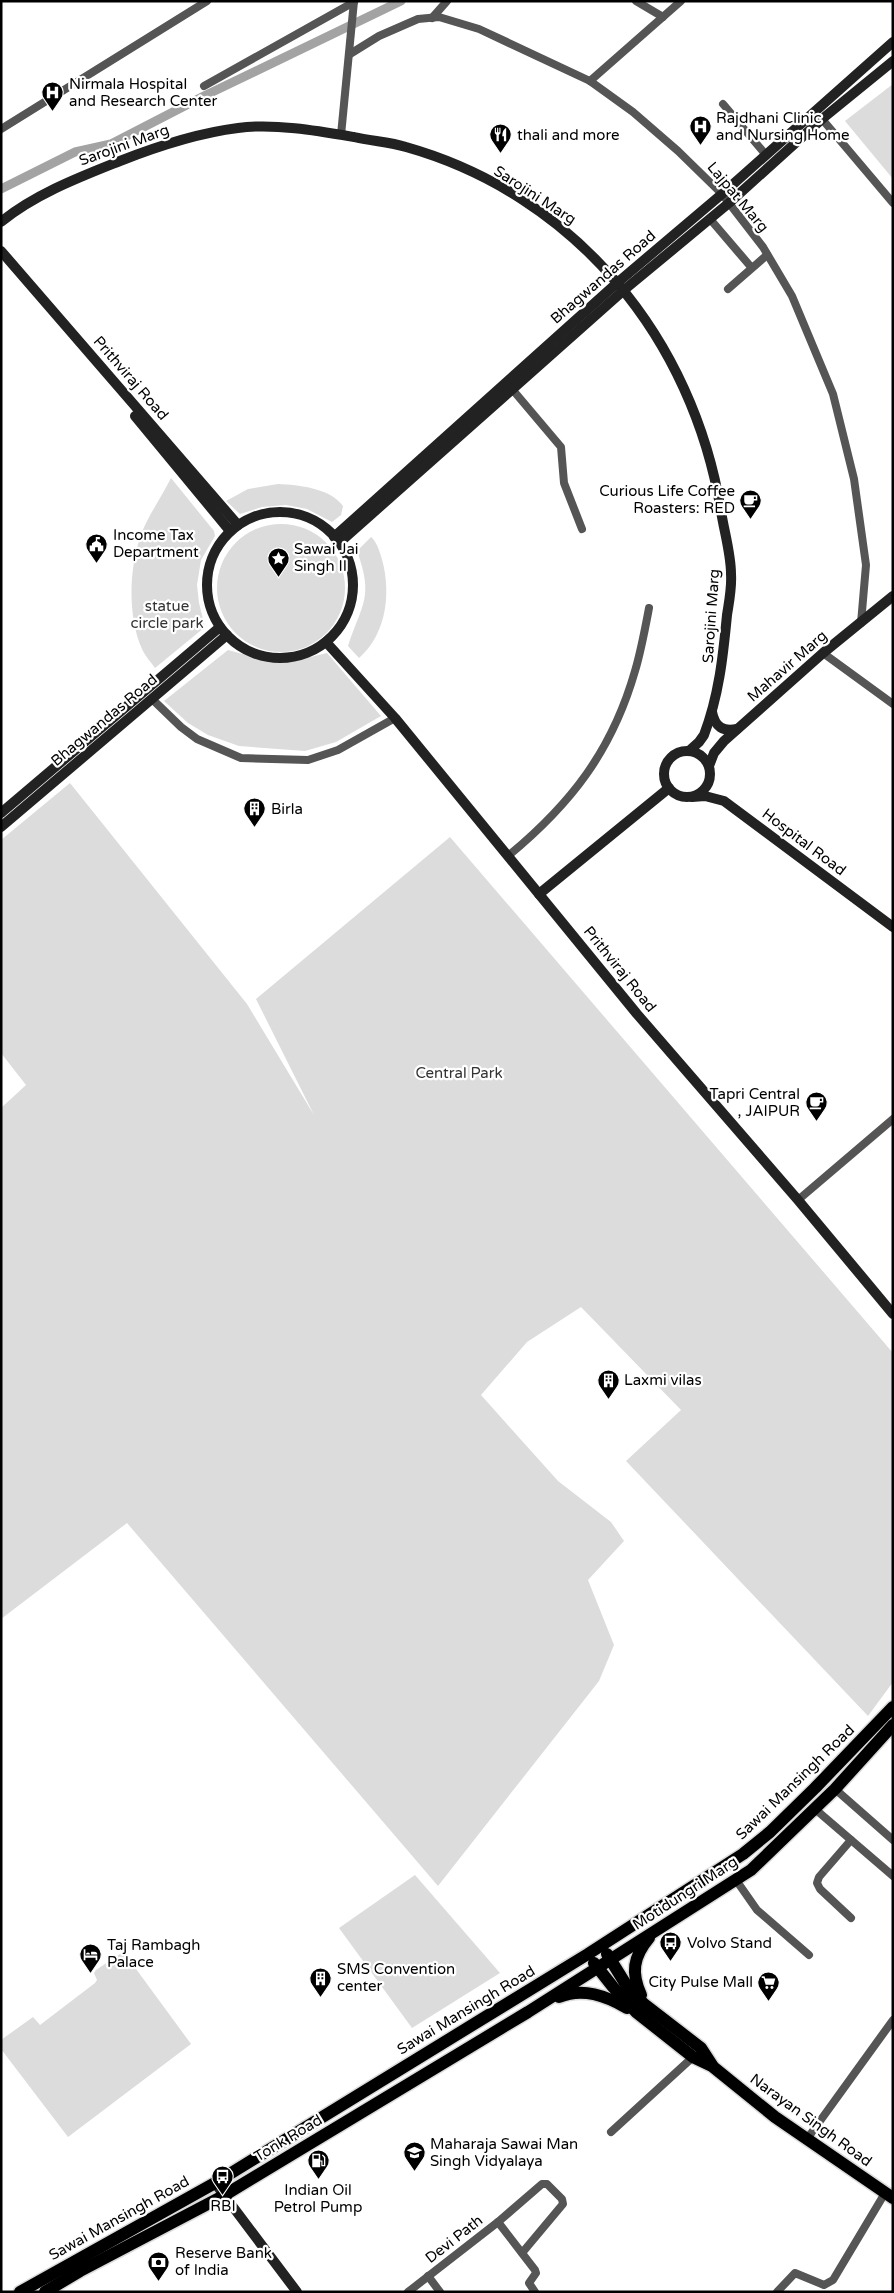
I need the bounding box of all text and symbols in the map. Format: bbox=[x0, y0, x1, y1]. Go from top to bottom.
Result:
place label: Nirmala Hospital and Research Center bbox=[69, 75, 218, 110]
hospital icon: Nirmala Hospital and Research Center bbox=[41, 81, 65, 112]
place label: Rajdhani Clinic and Nursing Home bbox=[716, 109, 850, 144]
hospital icon: Rajdhani Clinic and Nursing Home bbox=[688, 115, 712, 146]
street label: Sarojini Marg bbox=[77, 120, 171, 170]
restaurant icon: thali and more bbox=[489, 123, 513, 154]
place label: thali and more bbox=[517, 126, 620, 144]
street label: Lajpat Marg bbox=[703, 158, 773, 236]
street label: Sarojini Marg bbox=[490, 162, 580, 228]
street label: Bhagwandas Road bbox=[547, 226, 659, 328]
street label: Prithviraj Road bbox=[90, 332, 172, 424]
place label: Curious Life Coffee Roasters: RED bbox=[599, 482, 735, 517]
cafe icon: Curious Life Coffee Roasters: RED bbox=[739, 488, 763, 519]
place label: Income Tax Department bbox=[113, 526, 199, 561]
public building icon: Income Tax Department bbox=[85, 532, 109, 563]
place label: Sawai Jai Singh II bbox=[294, 540, 359, 575]
place icon: Sawai Jai Singh II bbox=[266, 546, 290, 577]
street label: Sarojini Marg bbox=[699, 568, 723, 664]
park label: statue circle park bbox=[130, 597, 204, 632]
street label: Mahavir Marg bbox=[744, 627, 830, 705]
street label: Bhagwandas Road bbox=[47, 670, 161, 770]
building icon: Birla bbox=[243, 797, 267, 828]
place label: Birla bbox=[271, 800, 303, 818]
street label: Hospital Road bbox=[759, 805, 849, 879]
street label: Prithviraj Road bbox=[580, 922, 660, 1016]
park label: Central Park bbox=[415, 1064, 503, 1082]
place label: Tapri Central , JAIPUR bbox=[710, 1085, 800, 1120]
cafe icon: Tapri Central , JAIPUR bbox=[804, 1091, 828, 1122]
building icon: Laxmi vilas bbox=[596, 1368, 620, 1399]
place label: Laxmi vilas bbox=[624, 1371, 702, 1389]
street label: Sawai Mansingh Road bbox=[732, 1721, 858, 1843]
street label: Motidungri Marg bbox=[629, 1852, 741, 1934]
bus stop icon: Volvo Stand bbox=[659, 1931, 683, 1962]
place label: Volvo Stand bbox=[687, 1934, 772, 1952]
place label: Taj Rambagh Palace bbox=[107, 1936, 200, 1971]
hotel icon: Taj Rambagh Palace bbox=[79, 1942, 103, 1973]
place label: SMS Convention center bbox=[337, 1960, 455, 1995]
street label: Sawai Mansingh Road bbox=[394, 1962, 538, 2058]
building icon: SMS Convention center bbox=[309, 1966, 333, 1997]
supermarket icon: City Pulse Mall bbox=[757, 1970, 781, 2001]
place label: City Pulse Mall bbox=[648, 1973, 753, 1991]
street label: Narayan Singh Road bbox=[747, 2070, 875, 2170]
street label: Tonk Road bbox=[251, 2111, 325, 2165]
place label: Maharaja Sawai Man Singh Vidyalaya bbox=[430, 2135, 578, 2170]
school or university icon: Maharaja Sawai Man Singh Vidyalaya bbox=[402, 2141, 426, 2172]
fuel station icon: Indian Oil Petrol Pump bbox=[306, 2149, 330, 2180]
bus stop icon: RBI bbox=[211, 2165, 235, 2196]
street label: Sawai Mansingh Road bbox=[46, 2172, 192, 2264]
place label: Indian Oil Petrol Pump bbox=[274, 2181, 362, 2216]
place label: RBI bbox=[210, 2197, 236, 2215]
street label: Devi Path bbox=[422, 2211, 486, 2267]
place label: Reserve Bank of India bbox=[175, 2244, 272, 2279]
bank icon: Reserve Bank of India bbox=[147, 2250, 171, 2281]

